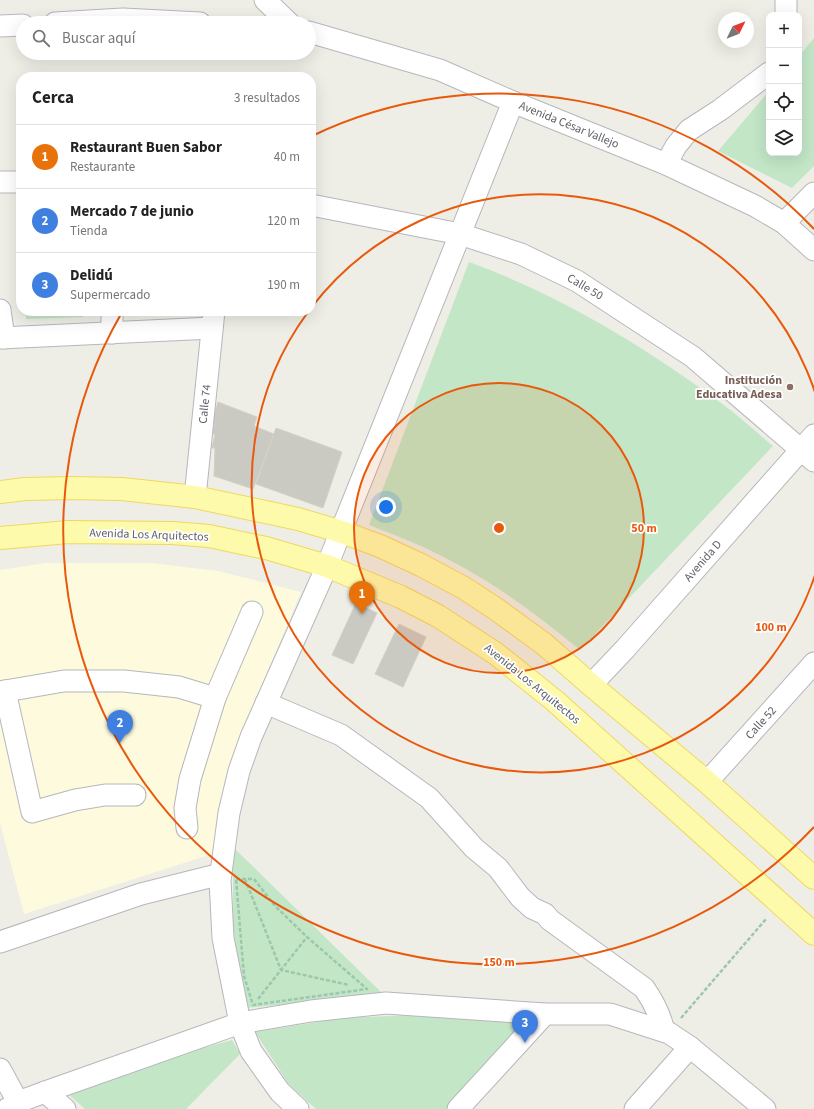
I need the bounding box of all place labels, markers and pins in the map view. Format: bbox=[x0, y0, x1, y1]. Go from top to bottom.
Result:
place label: Institución Educativa Adesa bbox=[696, 372, 782, 403]
marker: Institución Educativa Adesa bbox=[785, 382, 795, 392]
centre of rings bbox=[492, 521, 506, 535]
pin: 1 bbox=[349, 581, 375, 614]
pin: 2 bbox=[107, 710, 133, 743]
pin: 3 bbox=[512, 1010, 538, 1043]

